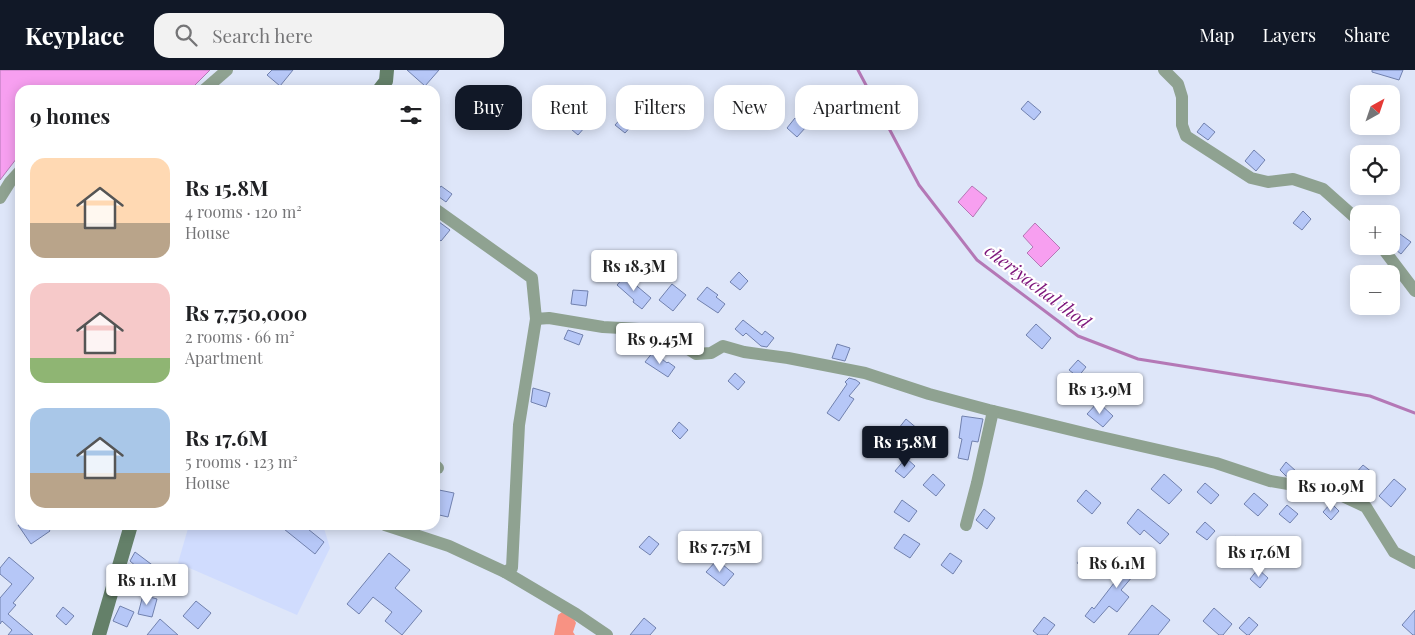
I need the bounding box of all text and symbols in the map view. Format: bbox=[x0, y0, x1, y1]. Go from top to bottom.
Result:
search box bbox=[154, 13, 504, 58]
text: Keyplace bbox=[25, 19, 124, 51]
icon: search bbox=[172, 21, 200, 49]
text: Search here bbox=[212, 22, 313, 48]
text: Map bbox=[1199, 23, 1234, 47]
text: Layers bbox=[1262, 23, 1316, 47]
text: Share bbox=[1344, 23, 1390, 47]
chip: Buy bbox=[455, 85, 522, 130]
chip: Rent bbox=[532, 85, 606, 130]
chip: Filters bbox=[616, 85, 704, 130]
chip: New bbox=[714, 85, 785, 130]
chip: Apartment bbox=[795, 85, 918, 130]
north arrow bbox=[1350, 85, 1400, 135]
map controls bbox=[1350, 85, 1400, 315]
text: 9 homes bbox=[30, 101, 110, 129]
icon: filters bbox=[397, 101, 425, 129]
button: locate bbox=[1350, 145, 1400, 195]
text: Rs 15.8M bbox=[185, 173, 269, 201]
icon: home bbox=[70, 178, 130, 238]
text: 4 rooms · 120 m² bbox=[185, 201, 302, 222]
button: + bbox=[1350, 205, 1400, 255]
text: House bbox=[185, 222, 230, 243]
water label: cheriyachal thod bbox=[980, 238, 1097, 334]
pin: Rs 18.3M bbox=[582, 250, 686, 292]
text: Rs 18.3M bbox=[602, 255, 666, 276]
button: − bbox=[1350, 265, 1400, 315]
text: Rs 7,750,000 bbox=[185, 298, 307, 326]
icon: home bbox=[70, 303, 130, 363]
pin: Rs 9.45M bbox=[608, 322, 712, 365]
text: 2 rooms · 66 m² bbox=[185, 326, 295, 347]
text: Rs 9.45M bbox=[627, 328, 693, 349]
text: Apartment bbox=[185, 347, 263, 368]
pin: Rs 13.9M bbox=[1048, 372, 1152, 415]
text: Rs 13.9M bbox=[1068, 378, 1132, 399]
text: Rs 17.6M bbox=[185, 423, 268, 451]
pin: Rs 15.8M bbox=[853, 426, 957, 468]
icon: home bbox=[70, 428, 130, 488]
text: Rs 15.8M bbox=[873, 431, 937, 452]
text: 5 rooms · 123 m² bbox=[185, 451, 298, 472]
pin: Rs 10.9M bbox=[1279, 470, 1383, 512]
text: House bbox=[185, 472, 230, 493]
text: Rs 10.9M bbox=[1298, 475, 1364, 496]
pin: Rs 7.75M bbox=[668, 530, 772, 573]
text: Rs 7.75M bbox=[689, 536, 751, 557]
pin: Rs 17.6M bbox=[1207, 536, 1311, 578]
text: Rs 17.6M bbox=[1227, 541, 1291, 562]
pin: Rs 6.1M bbox=[1071, 546, 1163, 589]
text: Rs 6.1M bbox=[1089, 552, 1145, 573]
pin: Rs 11.1M bbox=[95, 564, 199, 606]
text: Rs 11.1M bbox=[117, 569, 177, 590]

